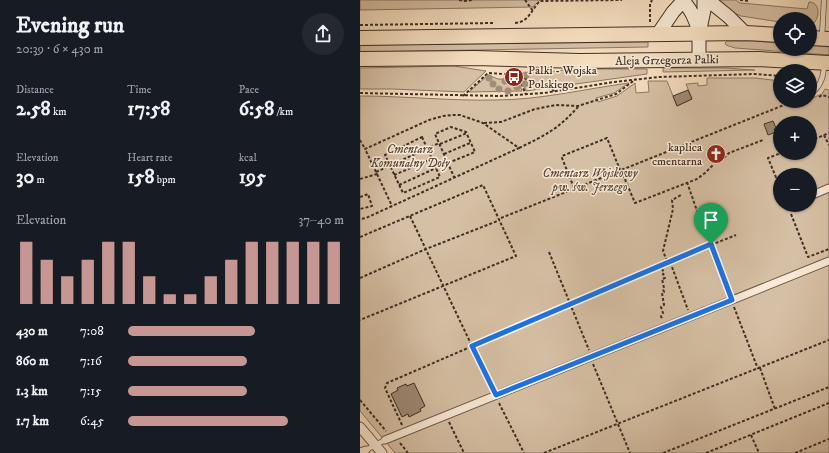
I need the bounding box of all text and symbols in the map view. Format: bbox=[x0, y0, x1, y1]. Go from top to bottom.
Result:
text: Evening run bbox=[16, 12, 124, 39]
map controls bbox=[773, 12, 817, 212]
button: locate bbox=[773, 12, 817, 56]
button: share bbox=[302, 13, 344, 55]
text: 20:39 · 6 × 430 m bbox=[16, 41, 103, 57]
street label: Aleja Grzegorza Palki bbox=[615, 52, 719, 69]
place label: Palki - Wojska Polskiego bbox=[528, 63, 598, 92]
button: layers bbox=[773, 64, 817, 108]
bus stop icon: Palki - Wojska Polskiego bbox=[503, 66, 525, 88]
text: Distance bbox=[16, 83, 54, 97]
text: Time bbox=[127, 83, 151, 97]
text: Pace bbox=[239, 83, 259, 97]
text: 2.58 bbox=[16, 97, 51, 122]
text: 17:58 bbox=[127, 97, 170, 122]
text: 6:58 bbox=[239, 97, 274, 122]
text: km bbox=[51, 105, 67, 119]
text: /km bbox=[274, 105, 293, 119]
button: + bbox=[773, 116, 817, 160]
place label: kaplica cmentarna bbox=[652, 140, 703, 169]
park label: Cmentarz Komunalny Doły bbox=[370, 142, 451, 171]
church icon: kaplica cmentarna bbox=[705, 143, 727, 165]
text: Elevation bbox=[16, 151, 59, 165]
text: Heart rate bbox=[127, 151, 172, 165]
text: kcal bbox=[239, 151, 257, 165]
text: 30 bbox=[16, 165, 34, 190]
text: 158 bbox=[127, 165, 154, 190]
text: 195 bbox=[239, 165, 266, 190]
park label: Cmentarz Wojskowy pw. św. Jerzego bbox=[543, 166, 639, 195]
button: − bbox=[773, 168, 817, 212]
text: m bbox=[34, 173, 45, 187]
text: bpm bbox=[154, 173, 176, 187]
pin bbox=[694, 203, 728, 244]
icon: arrive bbox=[700, 209, 722, 231]
text: Elevation bbox=[16, 212, 66, 228]
text: 37–40 m bbox=[298, 212, 344, 228]
text: 430 m bbox=[16, 323, 48, 339]
text: 7:08 bbox=[80, 323, 104, 339]
text: 860 m bbox=[16, 353, 49, 369]
text: 7:16 bbox=[80, 353, 102, 369]
text: 1.3 km bbox=[16, 383, 48, 399]
text: 7:15 bbox=[80, 383, 101, 399]
text: 1.7 km bbox=[16, 413, 49, 429]
text: 6:45 bbox=[80, 413, 104, 429]

